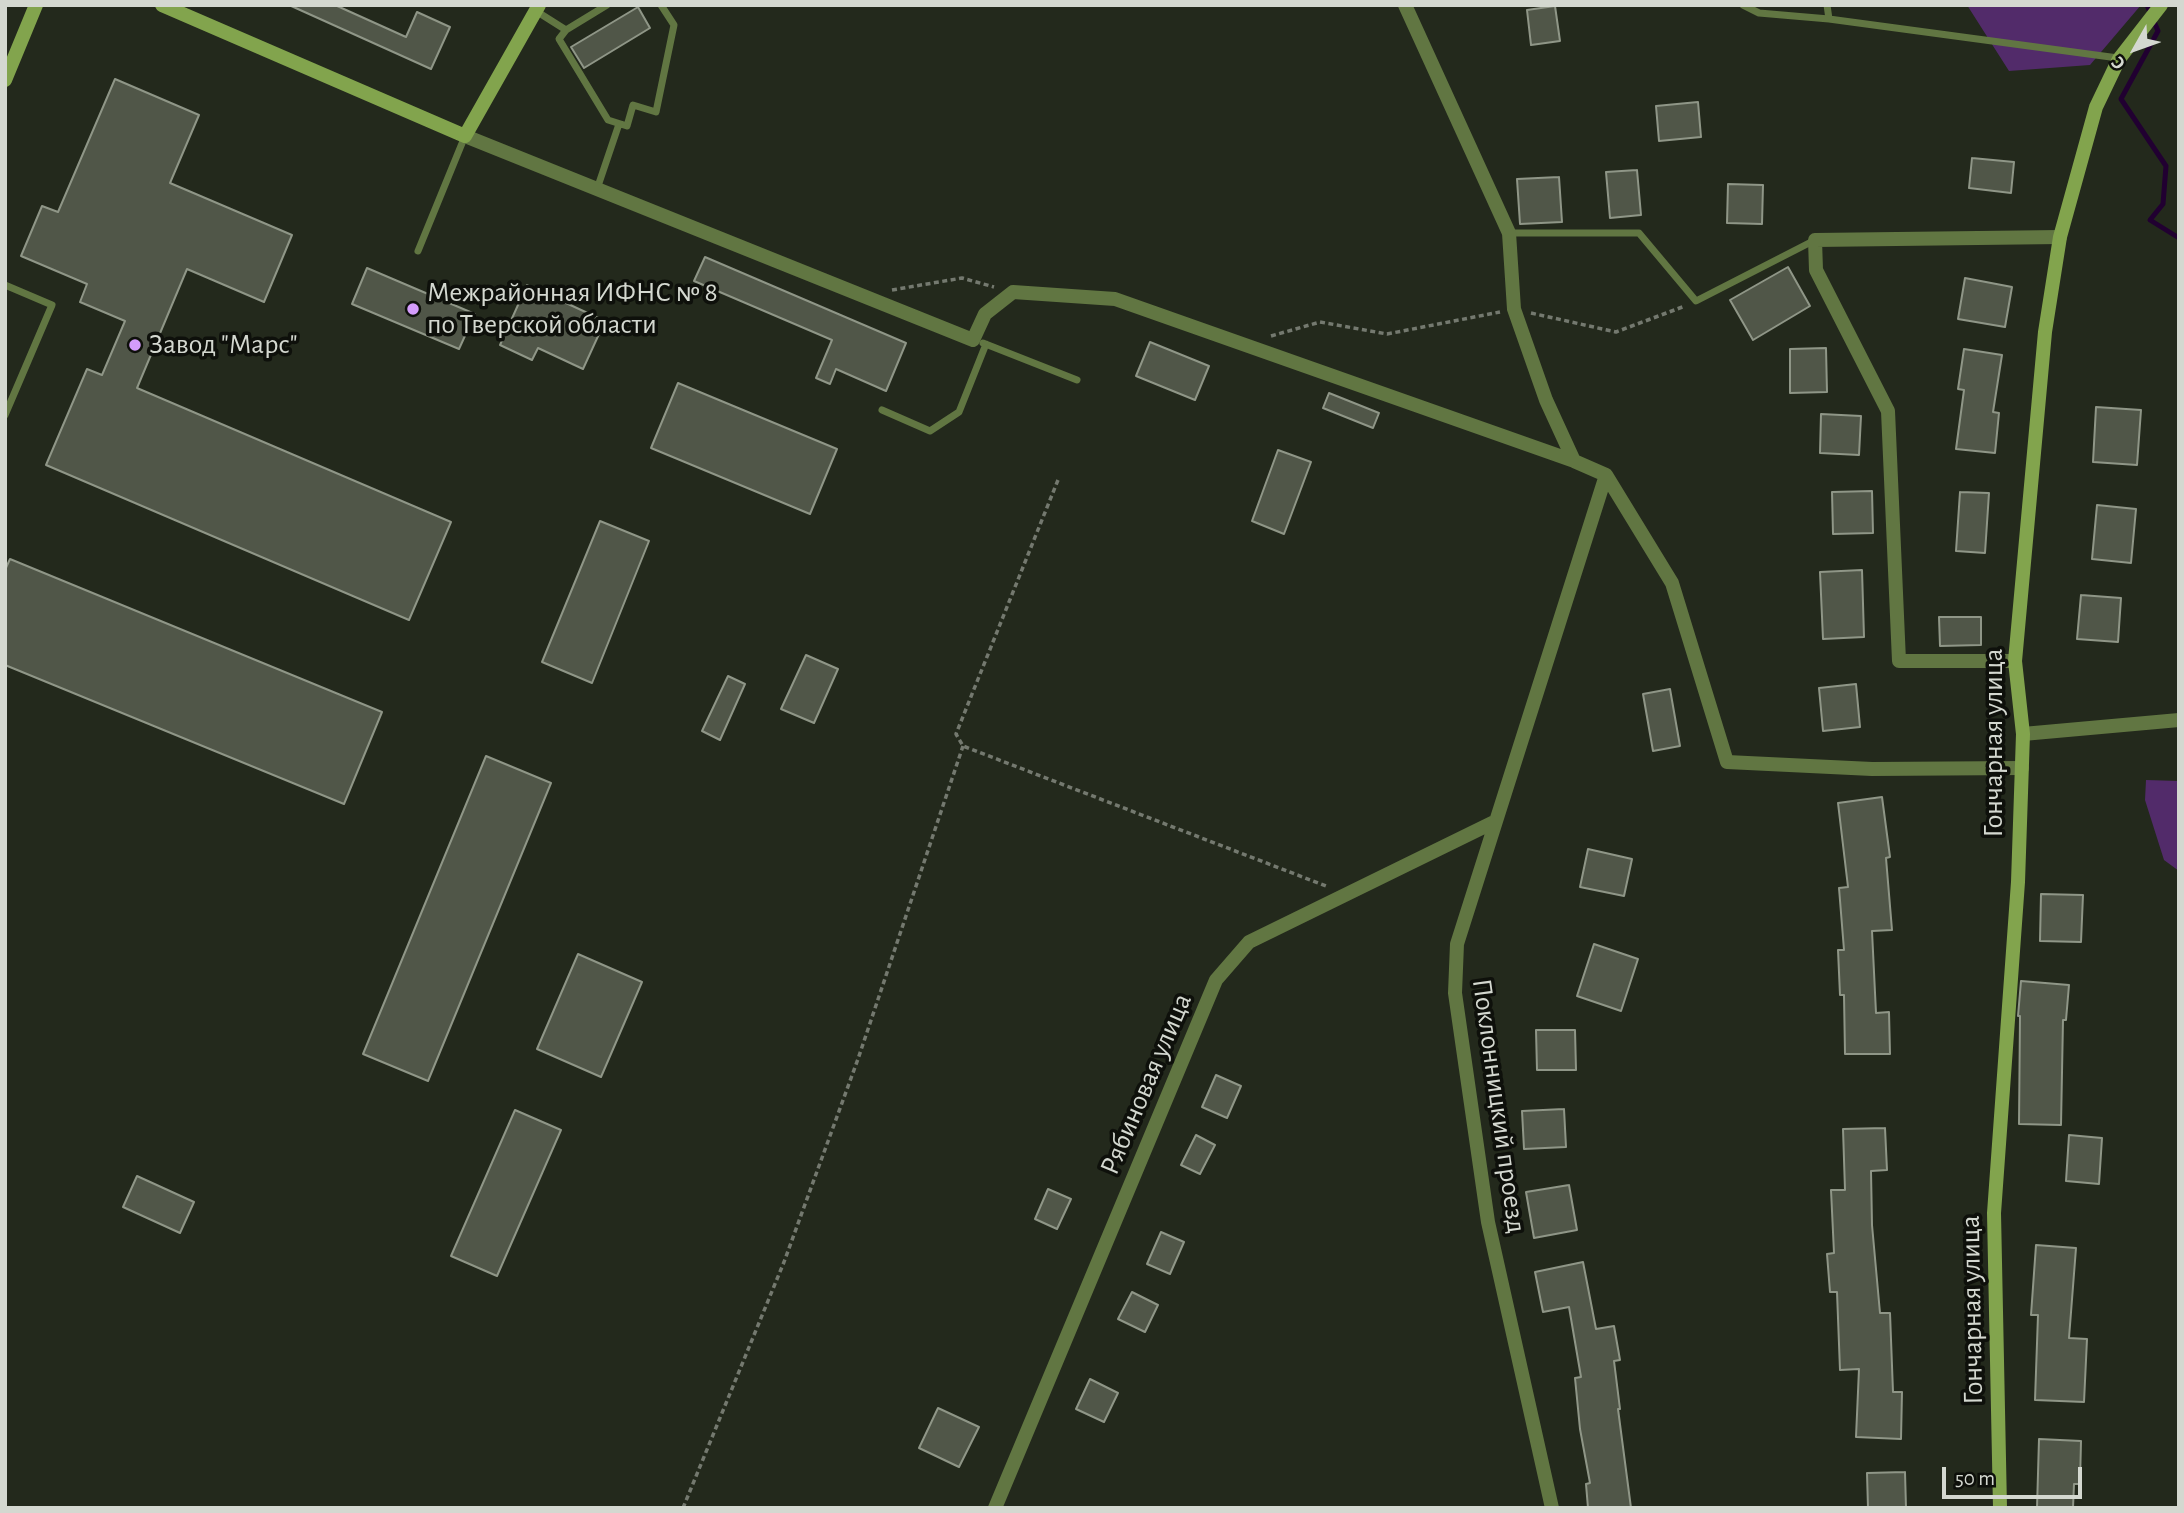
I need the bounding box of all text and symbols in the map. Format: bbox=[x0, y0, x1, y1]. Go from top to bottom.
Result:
north arrow bbox=[2100, 14, 2170, 84]
text: С bbox=[2108, 53, 2129, 73]
place label: Межрайонная ИФНС № 8 по Тверской области bbox=[427, 276, 718, 342]
marker: Межрайонная ИФНС № 8 по Тверской области bbox=[405, 301, 421, 317]
place label: Завод "Марс" bbox=[149, 328, 298, 362]
marker: Завод "Марс" bbox=[127, 337, 143, 353]
street label: Гончарная улица bbox=[1977, 648, 2011, 838]
street label: Поклонницкий проезд bbox=[1465, 977, 1533, 1235]
street label: Рябиновая улица bbox=[1093, 988, 1199, 1180]
street label: Гончарная улица bbox=[1954, 1215, 1990, 1405]
scale bar bbox=[1946, 1454, 2086, 1498]
text: 50 m bbox=[1955, 1468, 1995, 1489]

